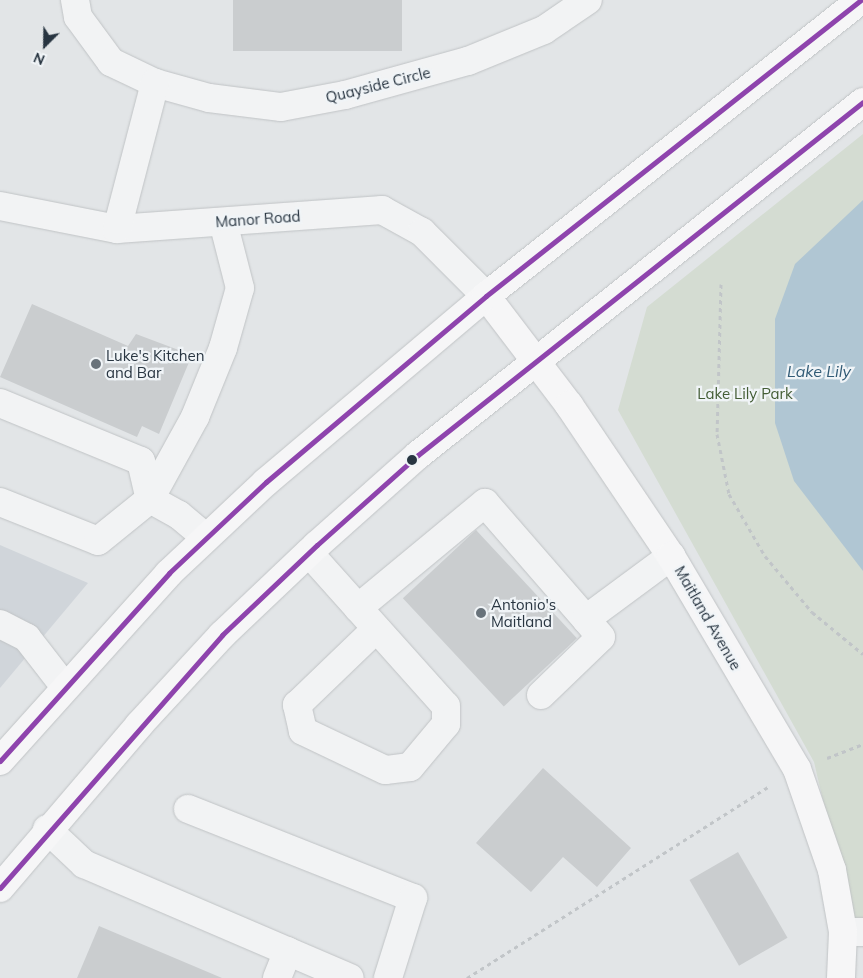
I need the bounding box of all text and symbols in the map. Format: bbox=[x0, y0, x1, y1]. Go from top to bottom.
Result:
north arrow bbox=[20, 20, 70, 70]
text: N bbox=[31, 48, 48, 69]
street label: Quayside Circle bbox=[324, 63, 432, 107]
street label: Manor Road bbox=[215, 207, 301, 231]
place label: Luke's Kitchen and Bar bbox=[106, 346, 204, 381]
marker: Luke's Kitchen and Bar bbox=[90, 358, 102, 370]
water label: Lake Lily bbox=[787, 361, 851, 381]
park label: Lake Lily Park bbox=[697, 385, 793, 403]
unlabelled marker bbox=[407, 455, 417, 465]
street label: Maitland Avenue bbox=[671, 563, 745, 673]
place label: Antonio's Maitland bbox=[491, 595, 556, 630]
marker: Antonio's Maitland bbox=[475, 607, 487, 619]

